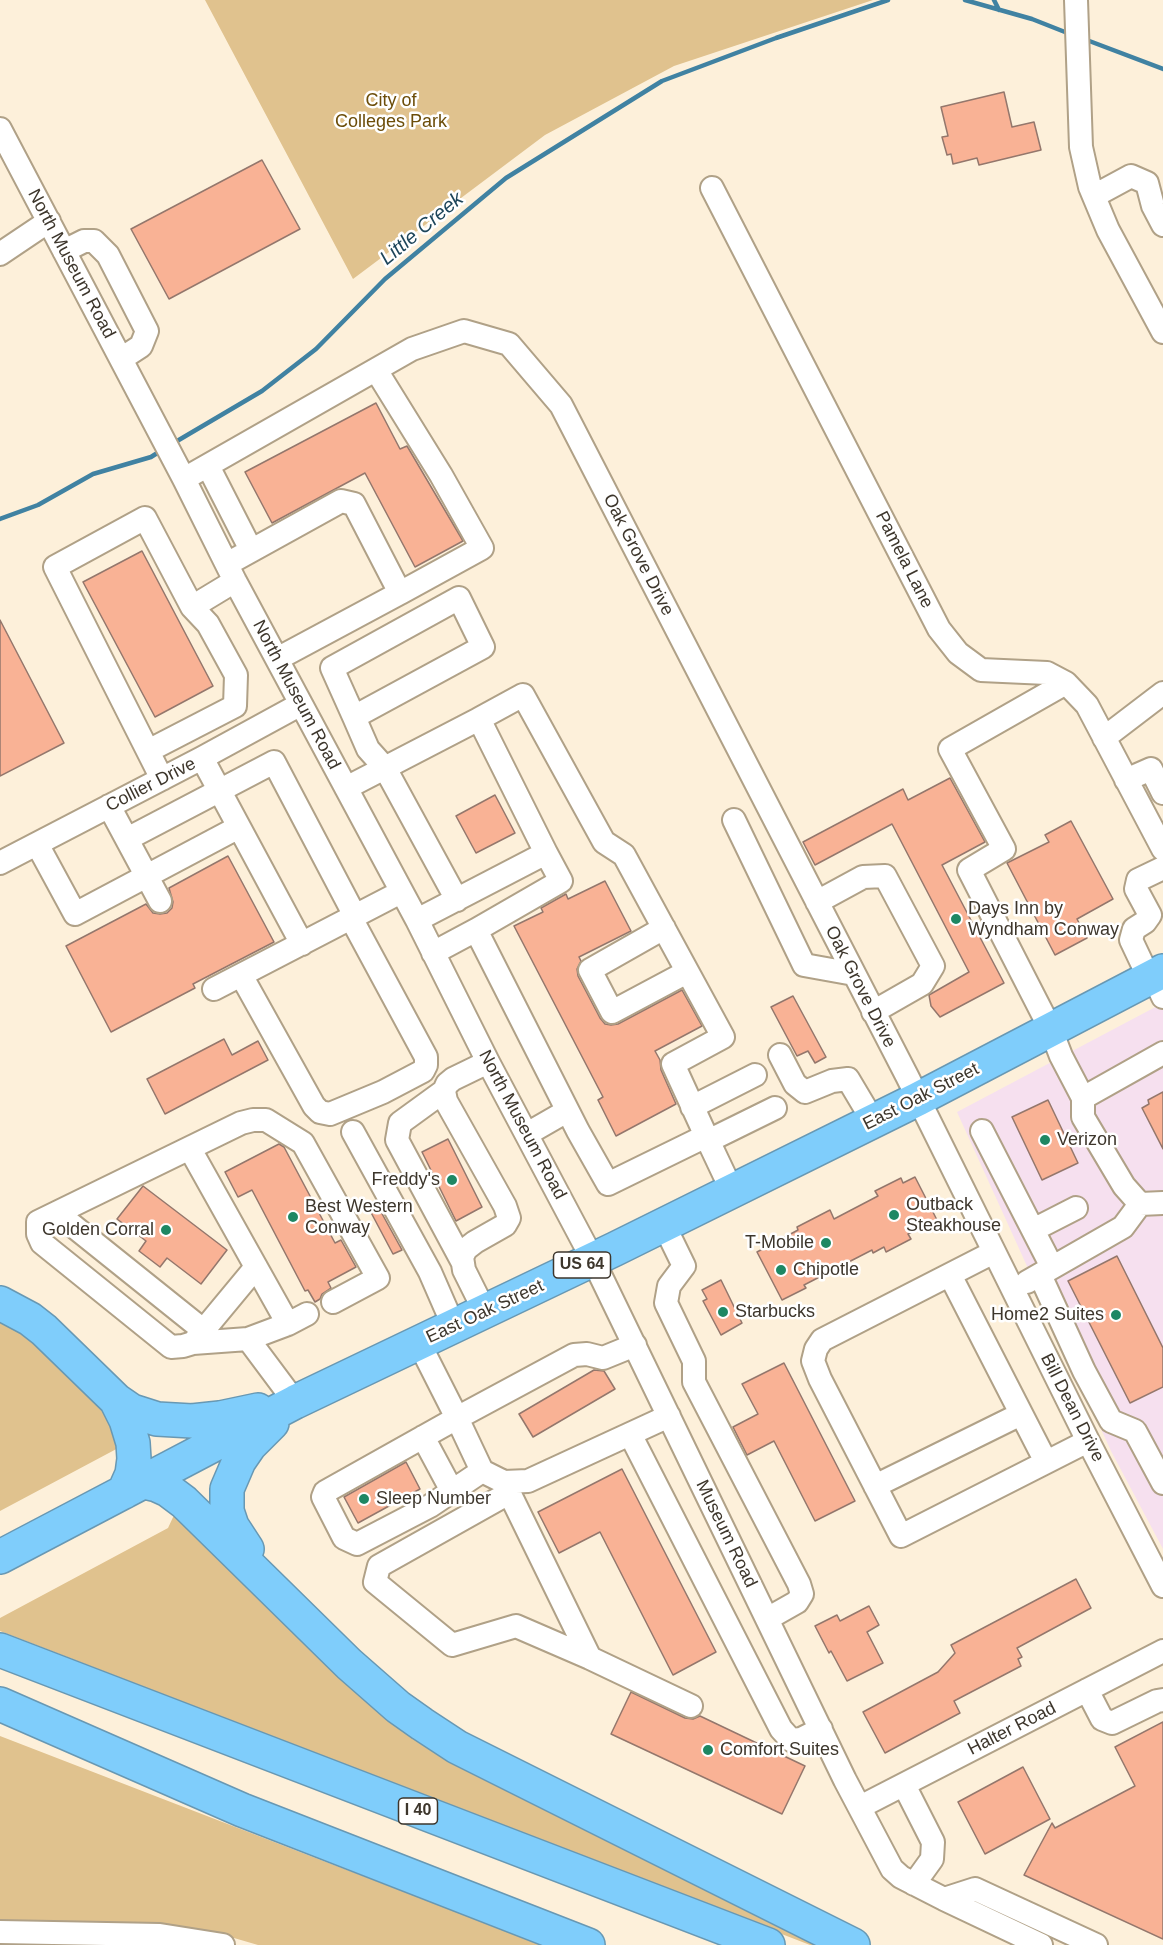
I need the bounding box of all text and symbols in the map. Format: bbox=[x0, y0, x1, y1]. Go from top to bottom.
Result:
park label: City of Colleges Park bbox=[335, 90, 447, 132]
street label: North Museum Road bbox=[22, 186, 120, 342]
water label: Little Creek bbox=[376, 187, 468, 271]
street label: Oak Grove Drive bbox=[598, 490, 678, 620]
street label: Pamela Lane bbox=[870, 508, 938, 612]
street label: North Museum Road bbox=[247, 617, 345, 773]
street label: Collier Drive bbox=[102, 753, 200, 817]
place label: Days Inn by Wyndham Conway bbox=[968, 898, 1119, 940]
marker: Days Inn by Wyndham Conway bbox=[949, 912, 963, 926]
street label: Oak Grove Drive bbox=[820, 922, 900, 1052]
street label: North Museum Road bbox=[473, 1047, 571, 1203]
street label: East Oak Street bbox=[859, 1059, 983, 1135]
place label: Verizon bbox=[1057, 1129, 1117, 1151]
marker: Verizon bbox=[1038, 1133, 1052, 1147]
place label: Freddy's bbox=[372, 1169, 440, 1191]
marker: Freddy's bbox=[445, 1173, 459, 1187]
place label: Outback Steakhouse bbox=[906, 1194, 1001, 1236]
place label: Best Western Conway bbox=[305, 1196, 413, 1238]
marker: Outback Steakhouse bbox=[887, 1208, 901, 1222]
marker: Best Western Conway bbox=[286, 1210, 300, 1224]
place label: Golden Corral bbox=[42, 1219, 154, 1241]
marker: Golden Corral bbox=[159, 1223, 173, 1237]
place label: T-Mobile bbox=[745, 1232, 814, 1254]
marker: T-Mobile bbox=[819, 1236, 833, 1250]
road number: US 64 bbox=[554, 1252, 610, 1278]
place label: Chipotle bbox=[793, 1259, 859, 1281]
marker: Chipotle bbox=[774, 1263, 788, 1277]
street label: East Oak Street bbox=[423, 1275, 547, 1349]
place label: Starbucks bbox=[735, 1301, 815, 1323]
place label: Home2 Suites bbox=[991, 1304, 1104, 1326]
marker: Starbucks bbox=[716, 1305, 730, 1319]
marker: Home2 Suites bbox=[1109, 1308, 1123, 1322]
street label: Bill Dean Drive bbox=[1035, 1350, 1109, 1466]
street label: Museum Road bbox=[691, 1477, 761, 1591]
place label: Sleep Number bbox=[376, 1488, 491, 1510]
marker: Sleep Number bbox=[357, 1492, 371, 1506]
street label: Halter Road bbox=[964, 1698, 1060, 1760]
place label: Comfort Suites bbox=[720, 1739, 839, 1761]
marker: Comfort Suites bbox=[701, 1743, 715, 1757]
road number: I 40 bbox=[398, 1798, 438, 1824]

